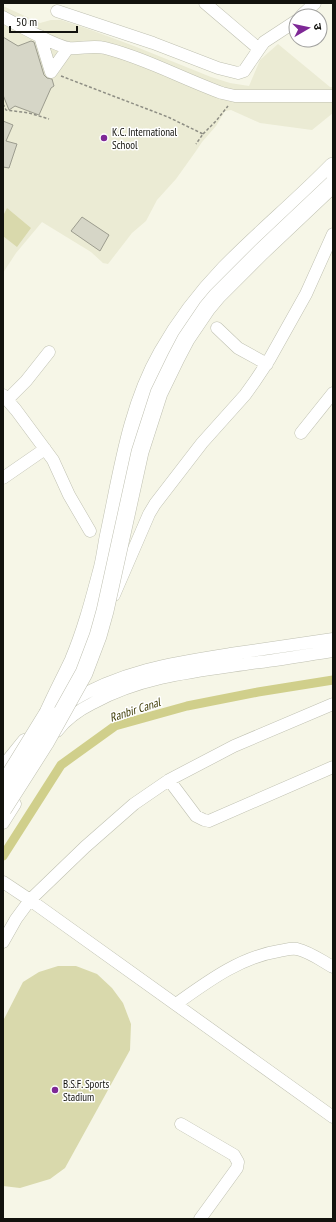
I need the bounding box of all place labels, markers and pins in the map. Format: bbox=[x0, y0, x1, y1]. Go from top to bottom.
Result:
place label: K.C. International School bbox=[112, 125, 177, 152]
marker: K.C. International School bbox=[99, 133, 109, 143]
place label: B.S.F. Sports Stadium bbox=[63, 1077, 109, 1104]
marker: B.S.F. Sports Stadium bbox=[50, 1085, 60, 1095]

